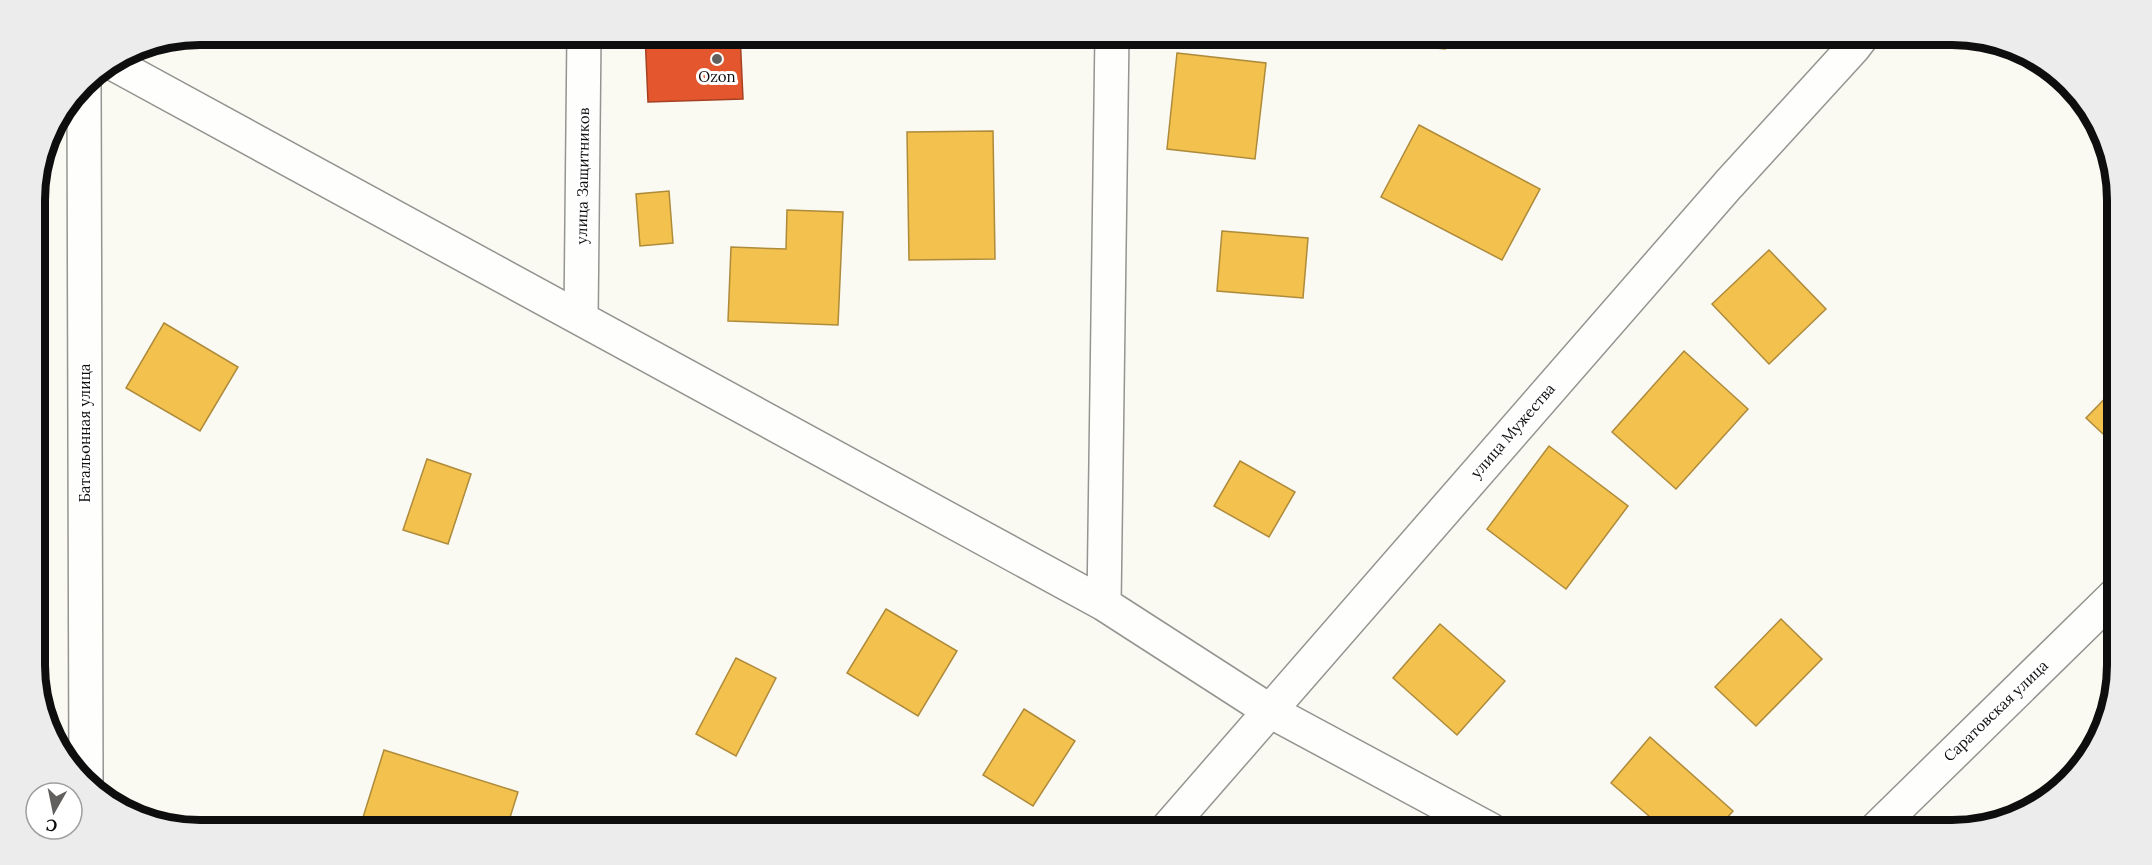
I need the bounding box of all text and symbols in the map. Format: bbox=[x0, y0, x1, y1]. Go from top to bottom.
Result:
marker: Ozon bbox=[710, 52, 724, 66]
place label: Ozon bbox=[698, 67, 736, 86]
street label: улица Защитников bbox=[572, 107, 593, 244]
street label: Батальонная улица bbox=[75, 363, 94, 503]
street label: улица Мужества bbox=[1466, 379, 1559, 482]
street label: Саратовская улица bbox=[1939, 656, 2052, 765]
north arrow bbox=[24, 781, 84, 841]
text: С bbox=[45, 815, 59, 837]

